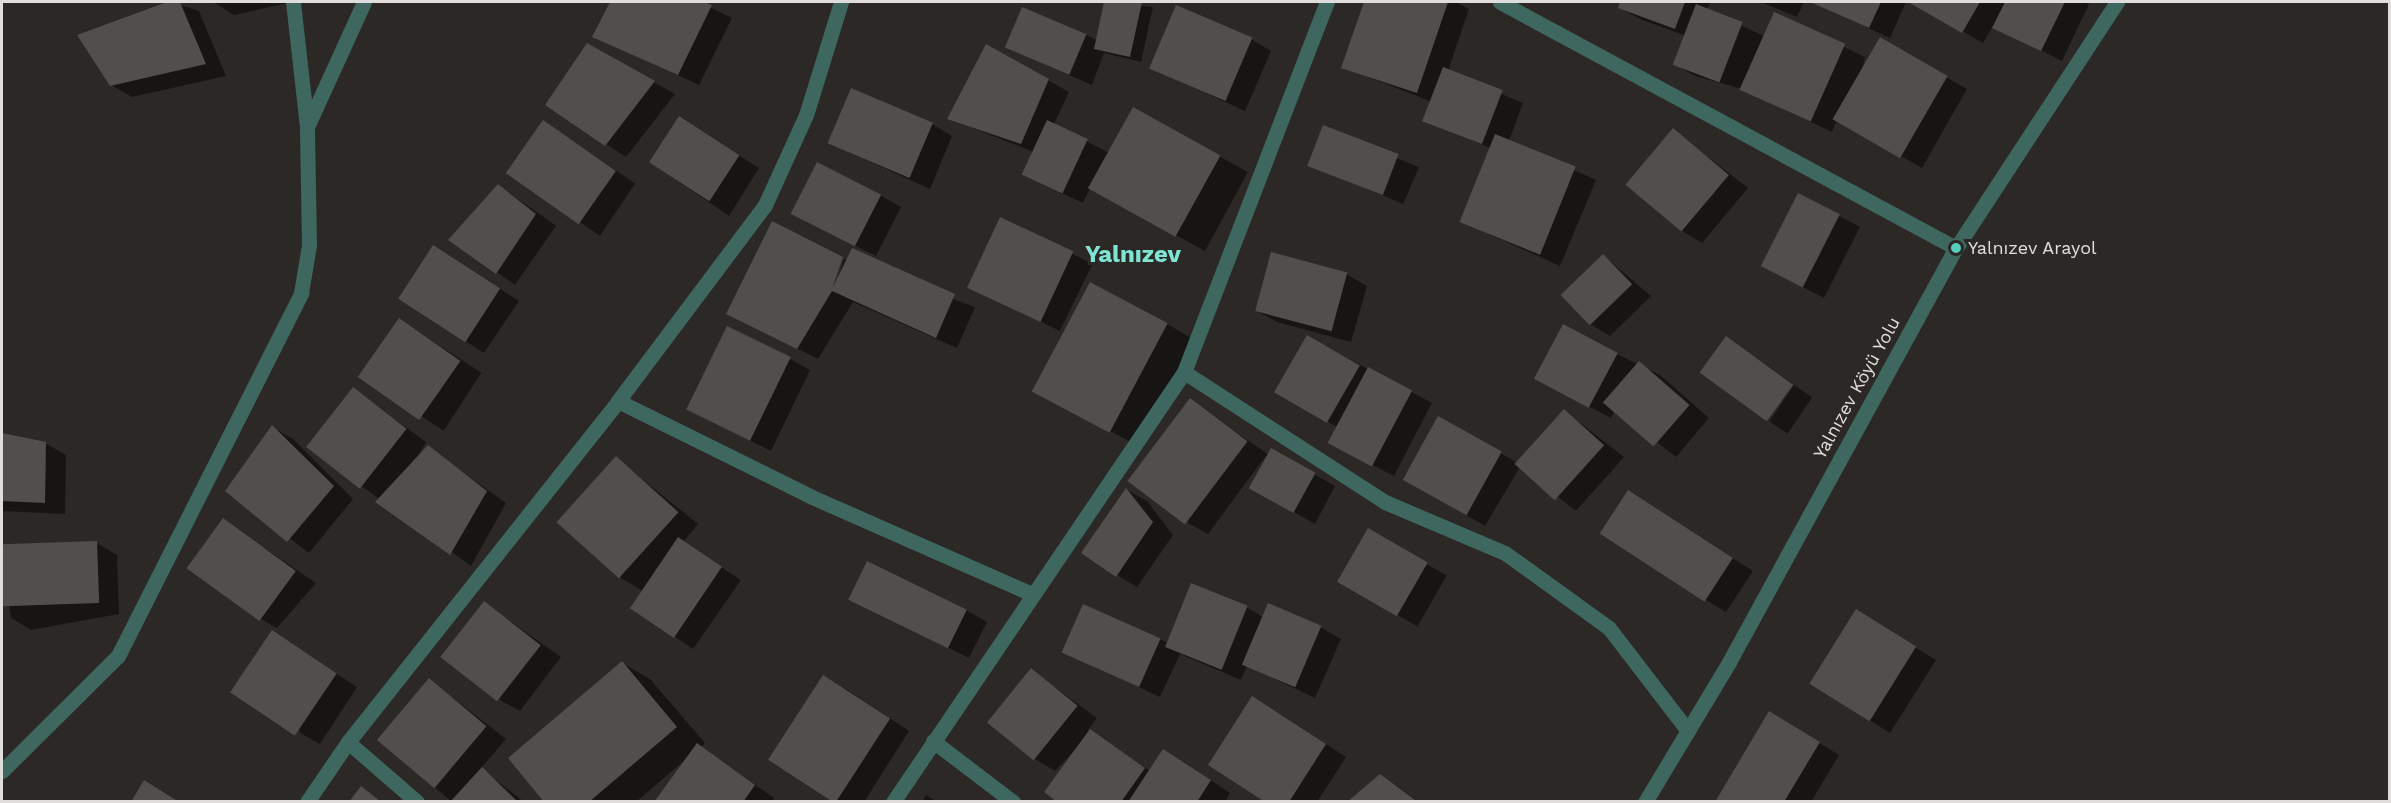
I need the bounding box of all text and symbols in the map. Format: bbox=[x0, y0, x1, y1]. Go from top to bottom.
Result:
place label: Yalnızev Arayol bbox=[1968, 237, 2098, 259]
district label: Yalnızev bbox=[1085, 241, 1181, 269]
marker: Yalnızev Arayol bbox=[1949, 241, 1963, 255]
street label: Yalnızev Köyü Yolu bbox=[1809, 313, 1905, 463]

